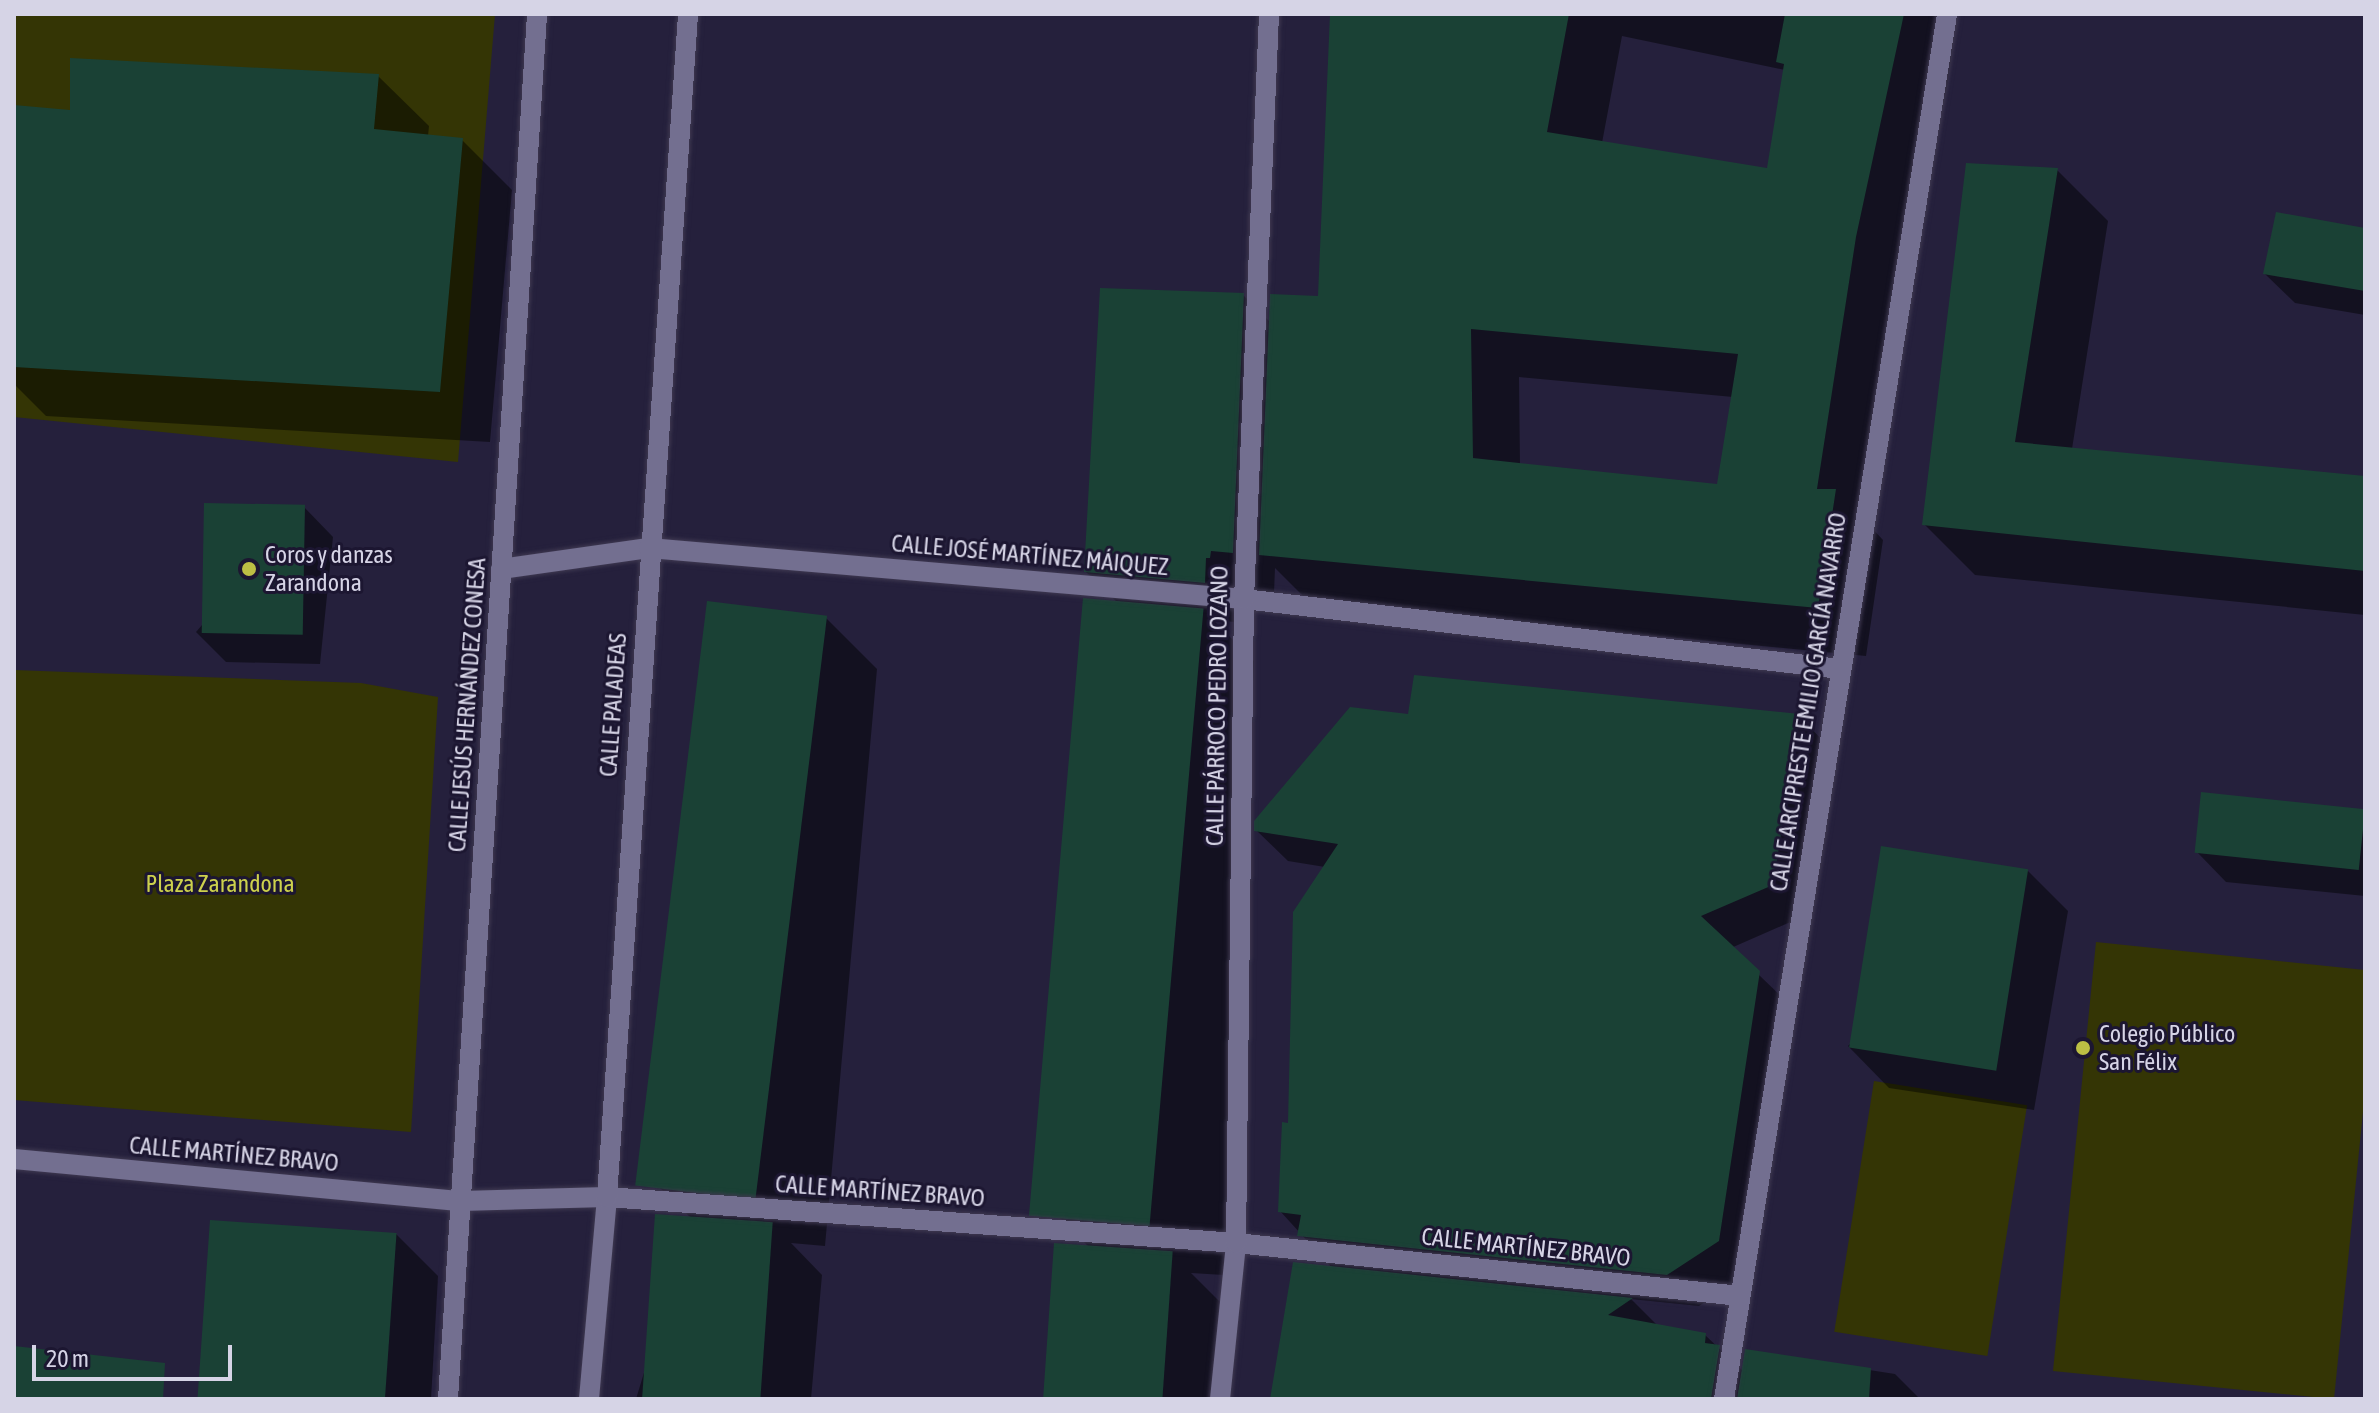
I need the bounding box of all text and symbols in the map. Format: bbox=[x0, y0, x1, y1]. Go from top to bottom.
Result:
street label: CALLE ARCIPRESTE EMILIO GARCÍA NAVARRO bbox=[1764, 511, 1852, 893]
street label: CALLE JOSÉ MARTÍNEZ MÁIQUEZ bbox=[890, 529, 1170, 581]
place label: Coros y danzas Zarandona bbox=[265, 541, 393, 597]
street label: CALLE JESÚS HERNÁNDEZ CONESA bbox=[442, 557, 492, 853]
marker: Coros y danzas Zarandona bbox=[240, 560, 258, 578]
street label: CALLE PÁRROCO PEDRO LOZANO bbox=[1200, 566, 1234, 846]
street label: CALLE PALADEAS bbox=[594, 632, 632, 778]
park label: Plaza Zarandona bbox=[145, 870, 295, 898]
place label: Colegio Público San Félix bbox=[2099, 1020, 2235, 1076]
marker: Colegio Público San Félix bbox=[2074, 1039, 2092, 1057]
street label: CALLE MARTÍNEZ BRAVO bbox=[128, 1131, 340, 1177]
street label: CALLE MARTÍNEZ BRAVO bbox=[774, 1169, 986, 1213]
street label: CALLE MARTÍNEZ BRAVO bbox=[1420, 1222, 1632, 1272]
scale bar bbox=[36, 1329, 236, 1379]
text: 20 m bbox=[46, 1345, 89, 1372]

